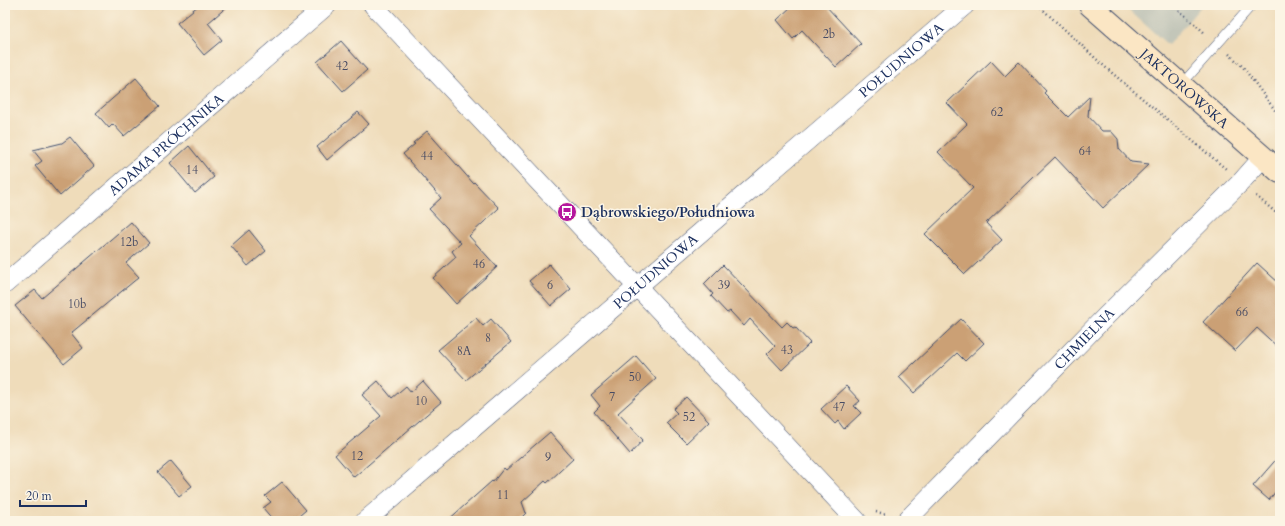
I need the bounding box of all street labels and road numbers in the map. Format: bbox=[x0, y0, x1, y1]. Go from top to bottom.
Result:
street label: POŁUDNIOWA bbox=[855, 19, 948, 102]
street label: JAKTOROWSKA bbox=[1134, 43, 1233, 133]
street label: ADAMA PRÓCHNIKA bbox=[105, 90, 228, 200]
street label: POŁUDNIOWA bbox=[609, 230, 702, 313]
street label: CHMIELNA bbox=[1050, 304, 1119, 374]

